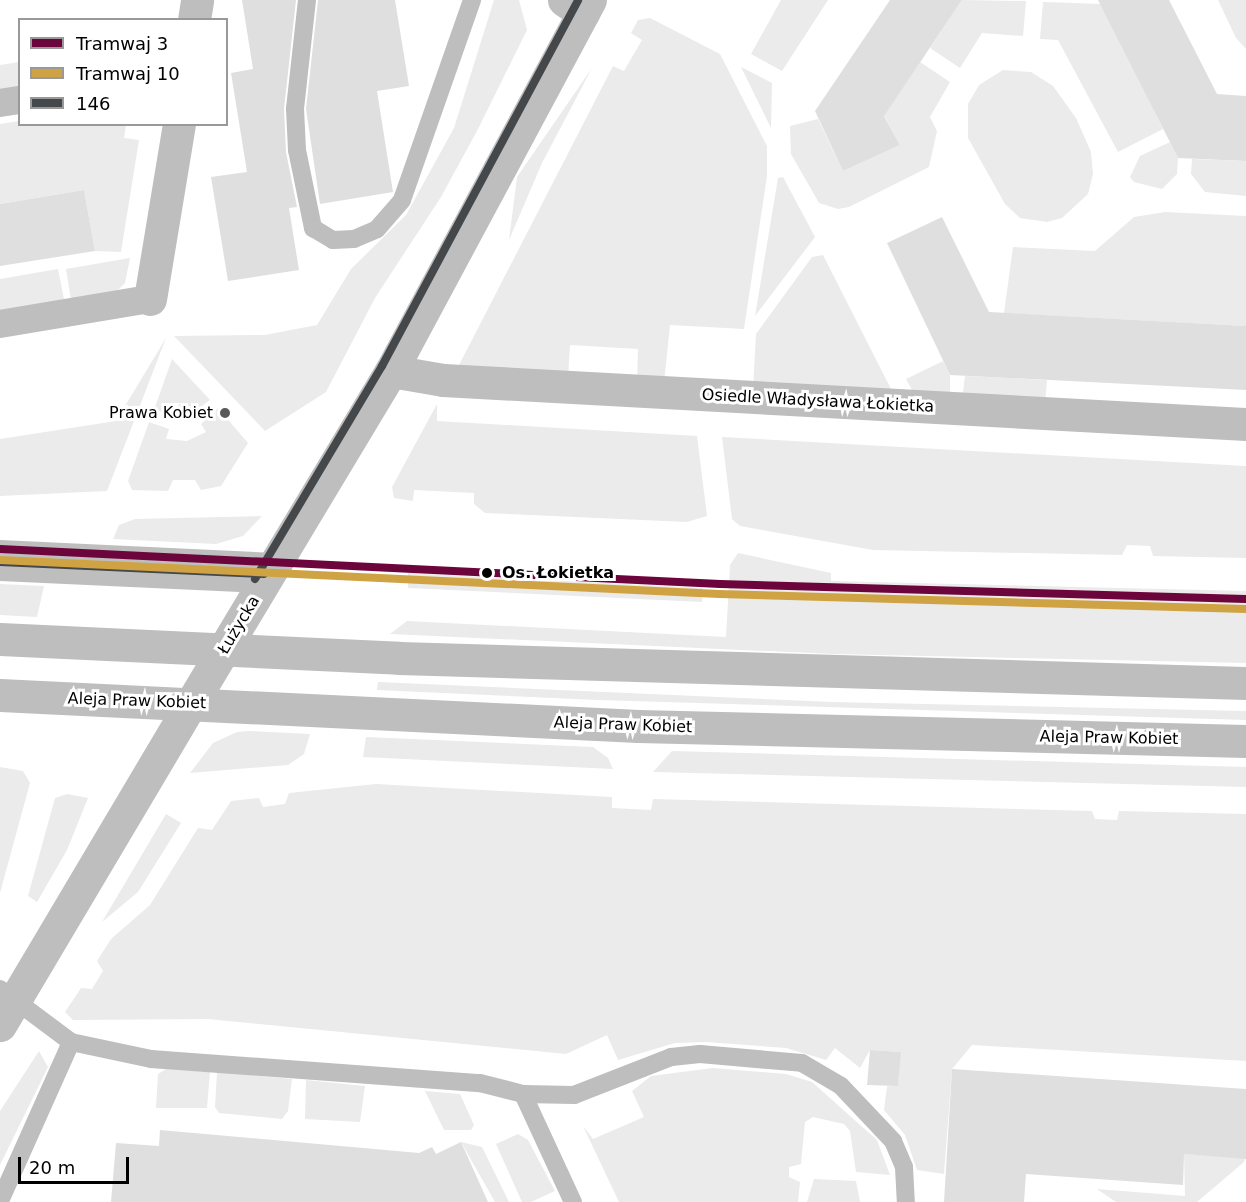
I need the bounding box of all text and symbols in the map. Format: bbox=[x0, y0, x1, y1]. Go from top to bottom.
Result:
legend bbox=[18, 18, 228, 126]
text: Tramwaj 3 bbox=[76, 33, 168, 54]
text: Tramwaj 10 bbox=[76, 63, 180, 84]
text: 146 bbox=[76, 93, 110, 114]
street label: Osiedle Władysława Łokietka bbox=[701, 385, 935, 417]
place label: Prawa Kobiet bbox=[109, 403, 213, 423]
marker: Prawa Kobiet bbox=[218, 406, 232, 420]
marker: Os. Łokietka bbox=[477, 563, 497, 583]
place label: Os. Łokietka bbox=[502, 563, 614, 583]
street label: Łużycka bbox=[214, 592, 264, 658]
street label: Aleja Praw Kobiet bbox=[67, 689, 207, 713]
street label: Aleja Praw Kobiet bbox=[553, 713, 693, 737]
street label: Aleja Praw Kobiet bbox=[1039, 727, 1179, 749]
scale bar bbox=[21, 1145, 132, 1183]
text: 20 m bbox=[29, 1157, 75, 1178]

